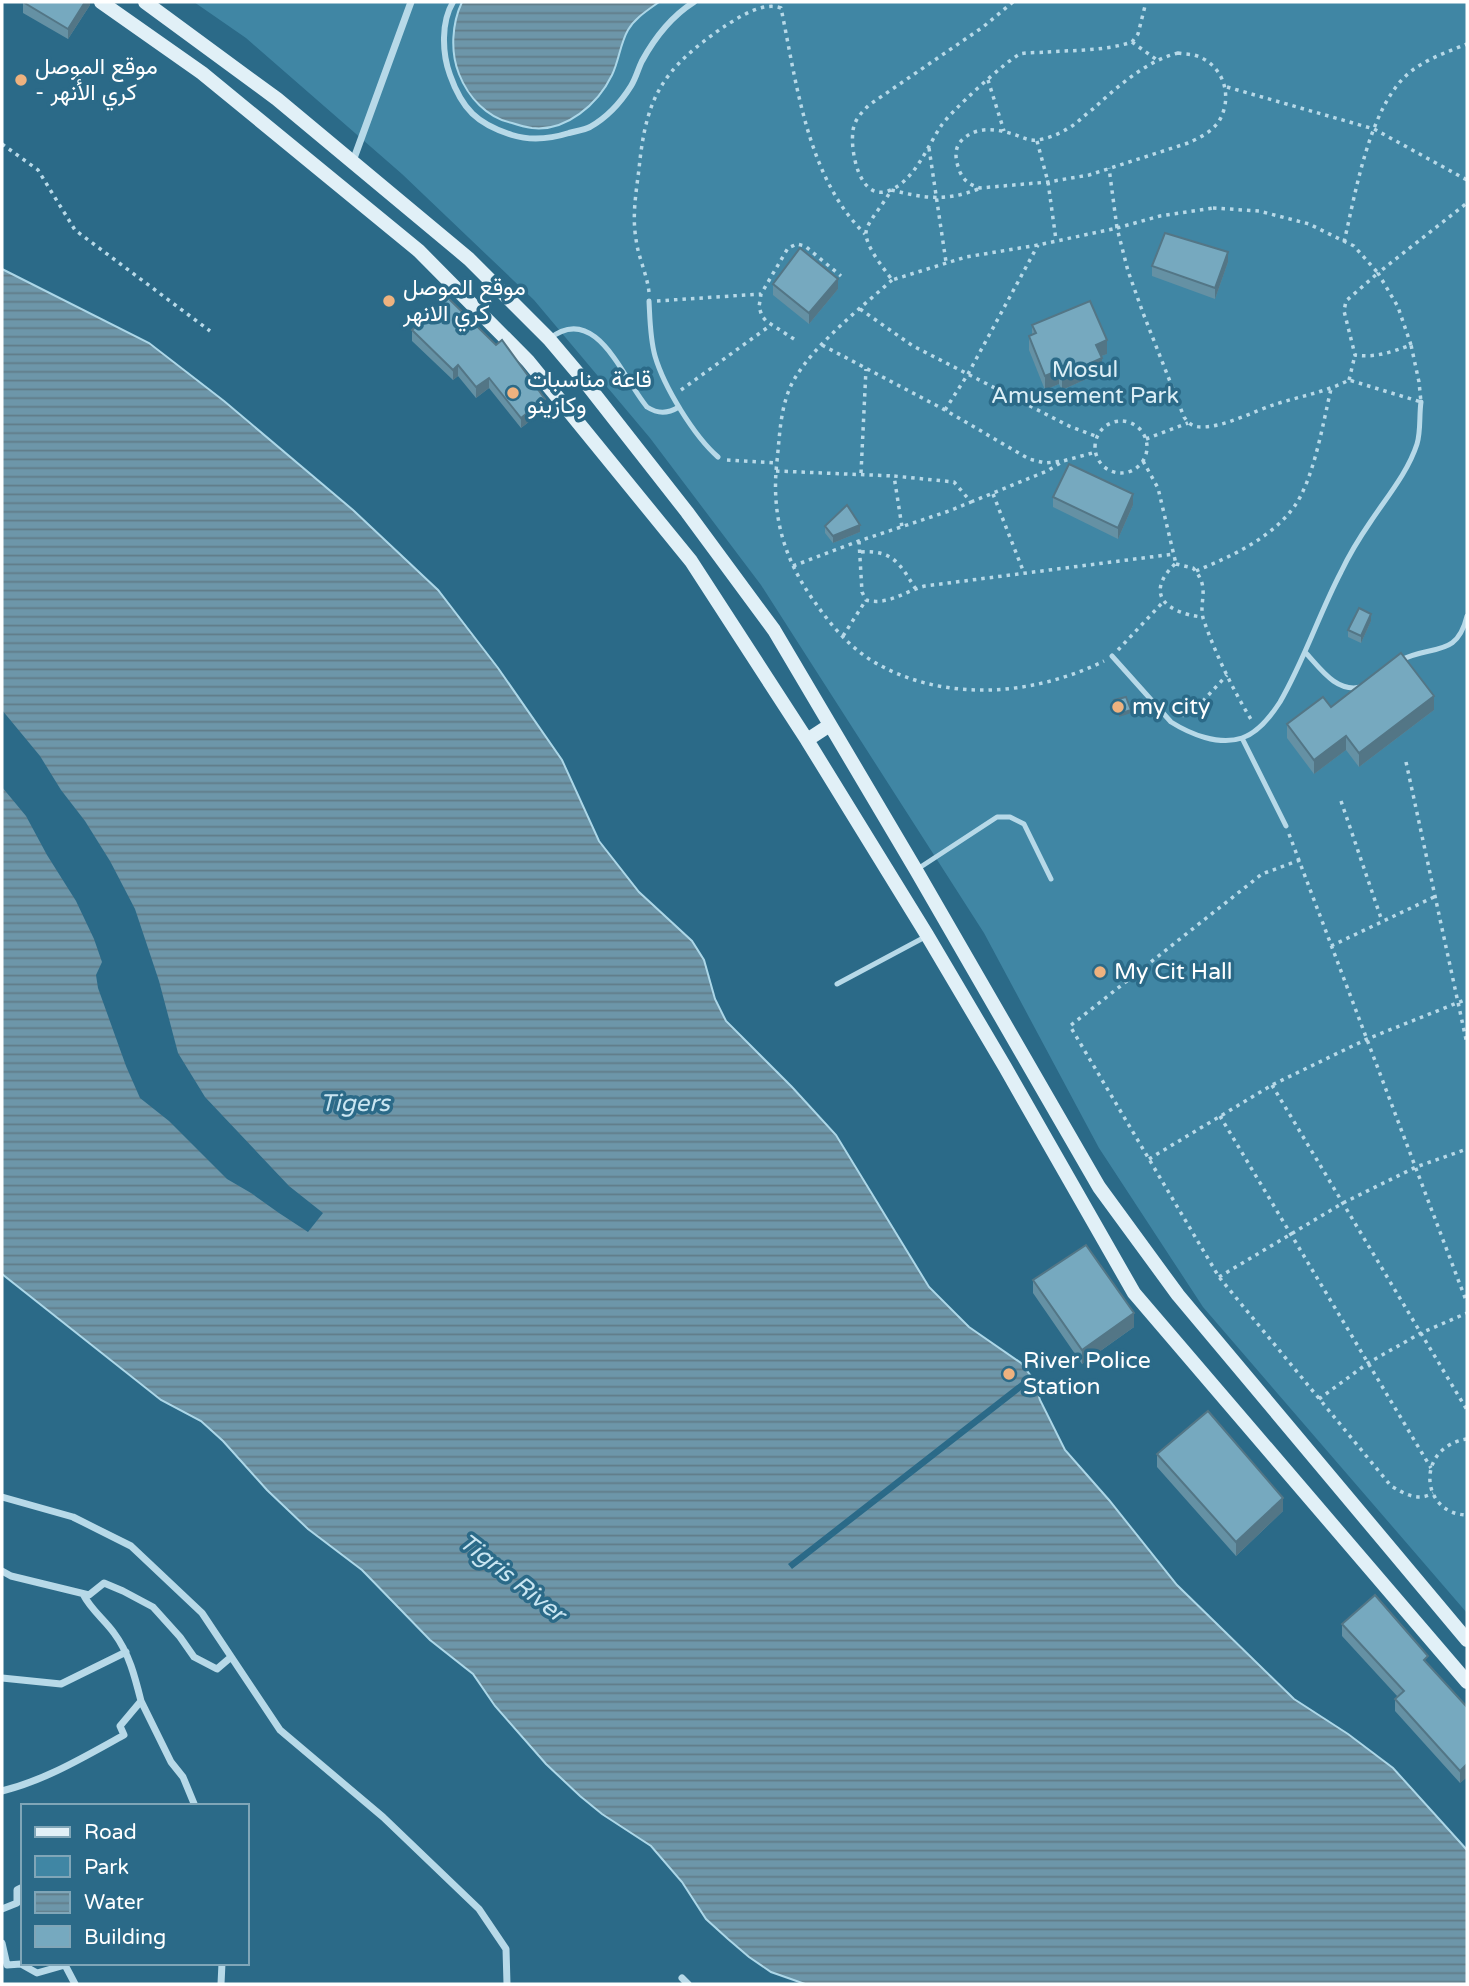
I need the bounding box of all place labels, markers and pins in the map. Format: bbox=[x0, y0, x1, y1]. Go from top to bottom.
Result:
place label: موقع الموصل - كري الأنهر bbox=[35, 53, 158, 111]
marker: موقع الموصل - كري الأنهر bbox=[13, 72, 29, 88]
place label: موقع الموصل كري الانهر bbox=[402, 274, 526, 332]
marker: موقع الموصل كري الانهر bbox=[381, 293, 397, 309]
place label: قاعة مناسبات وكازينو bbox=[527, 366, 652, 420]
marker: قاعة مناسبات وكازينو bbox=[505, 385, 521, 401]
place label: my city bbox=[1132, 693, 1210, 721]
marker: my city bbox=[1110, 699, 1126, 715]
place label: My Cit Hall bbox=[1114, 958, 1233, 986]
marker: My Cit Hall bbox=[1092, 964, 1108, 980]
place label: River Police Station bbox=[1023, 1347, 1151, 1401]
marker: River Police Station bbox=[1001, 1366, 1017, 1382]

